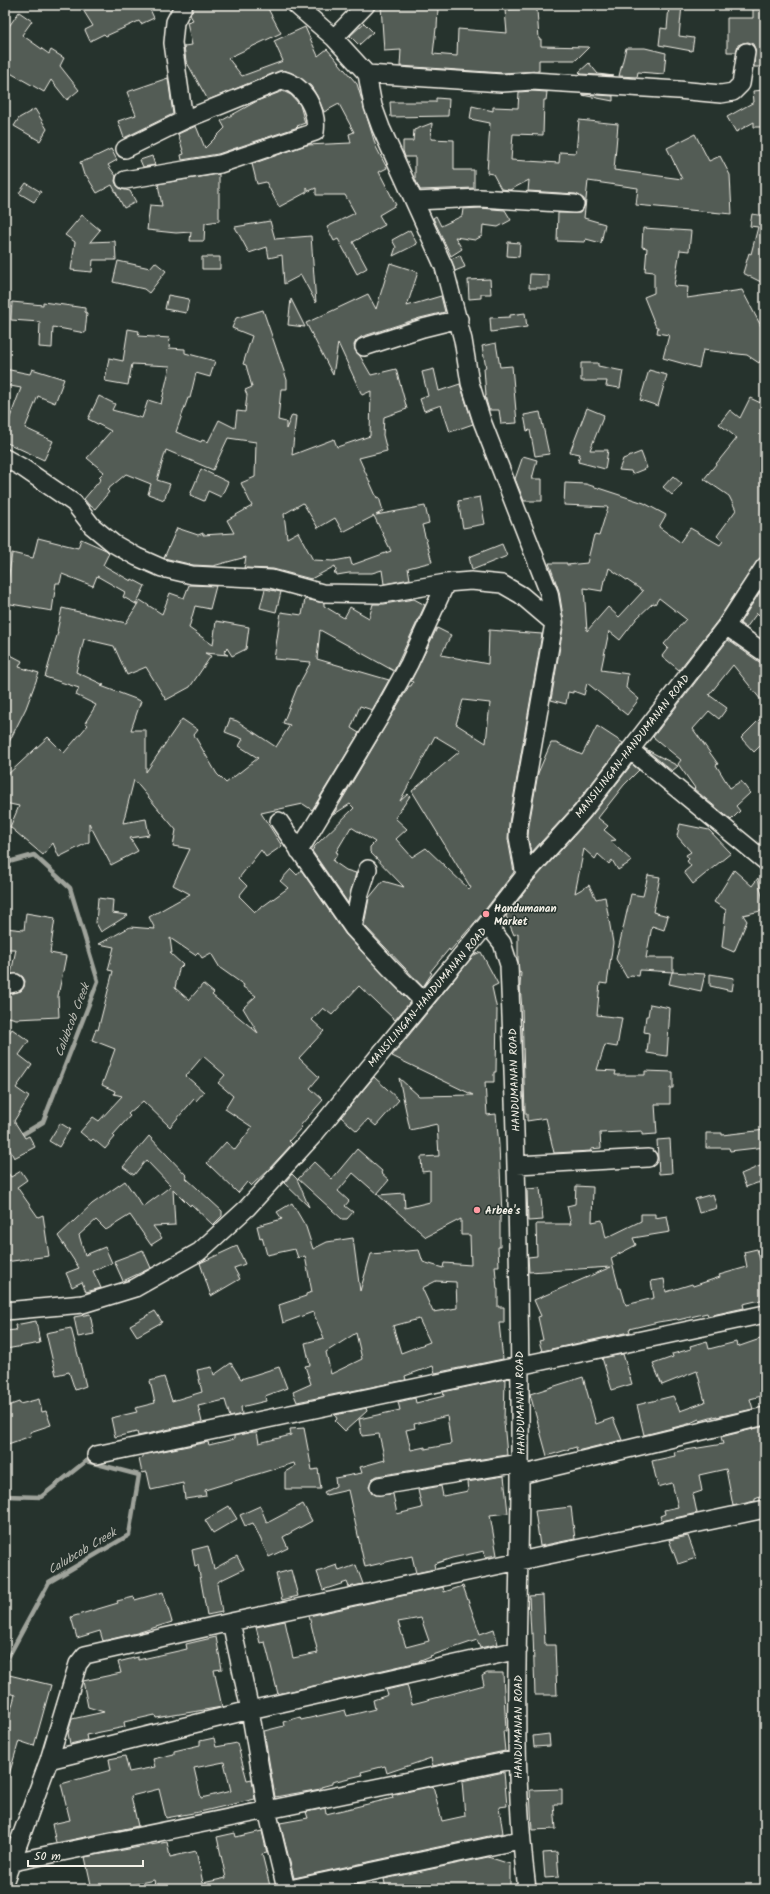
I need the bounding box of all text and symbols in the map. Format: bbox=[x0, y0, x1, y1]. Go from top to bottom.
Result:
street label: MANSILINGAN-HANDUMANAN ROAD bbox=[571, 671, 695, 822]
place label: Handumanan Market bbox=[494, 900, 557, 931]
marker: Handumanan Market bbox=[481, 909, 491, 919]
street label: MANSILINGAN-HANDUMANAN ROAD bbox=[364, 924, 492, 1072]
water label: Calubcob Creek bbox=[50, 978, 96, 1060]
street label: HANDUMANAN ROAD bbox=[504, 1028, 526, 1132]
place label: Arbee's bbox=[485, 1202, 521, 1220]
marker: Arbee's bbox=[472, 1205, 482, 1215]
street label: HANDUMANAN ROAD bbox=[511, 1351, 531, 1455]
water label: Calubcob Creek bbox=[44, 1522, 122, 1579]
street label: HANDUMANAN ROAD bbox=[510, 1675, 528, 1779]
scale bar bbox=[28, 1842, 143, 1868]
text: 50 m bbox=[34, 1847, 61, 1866]

